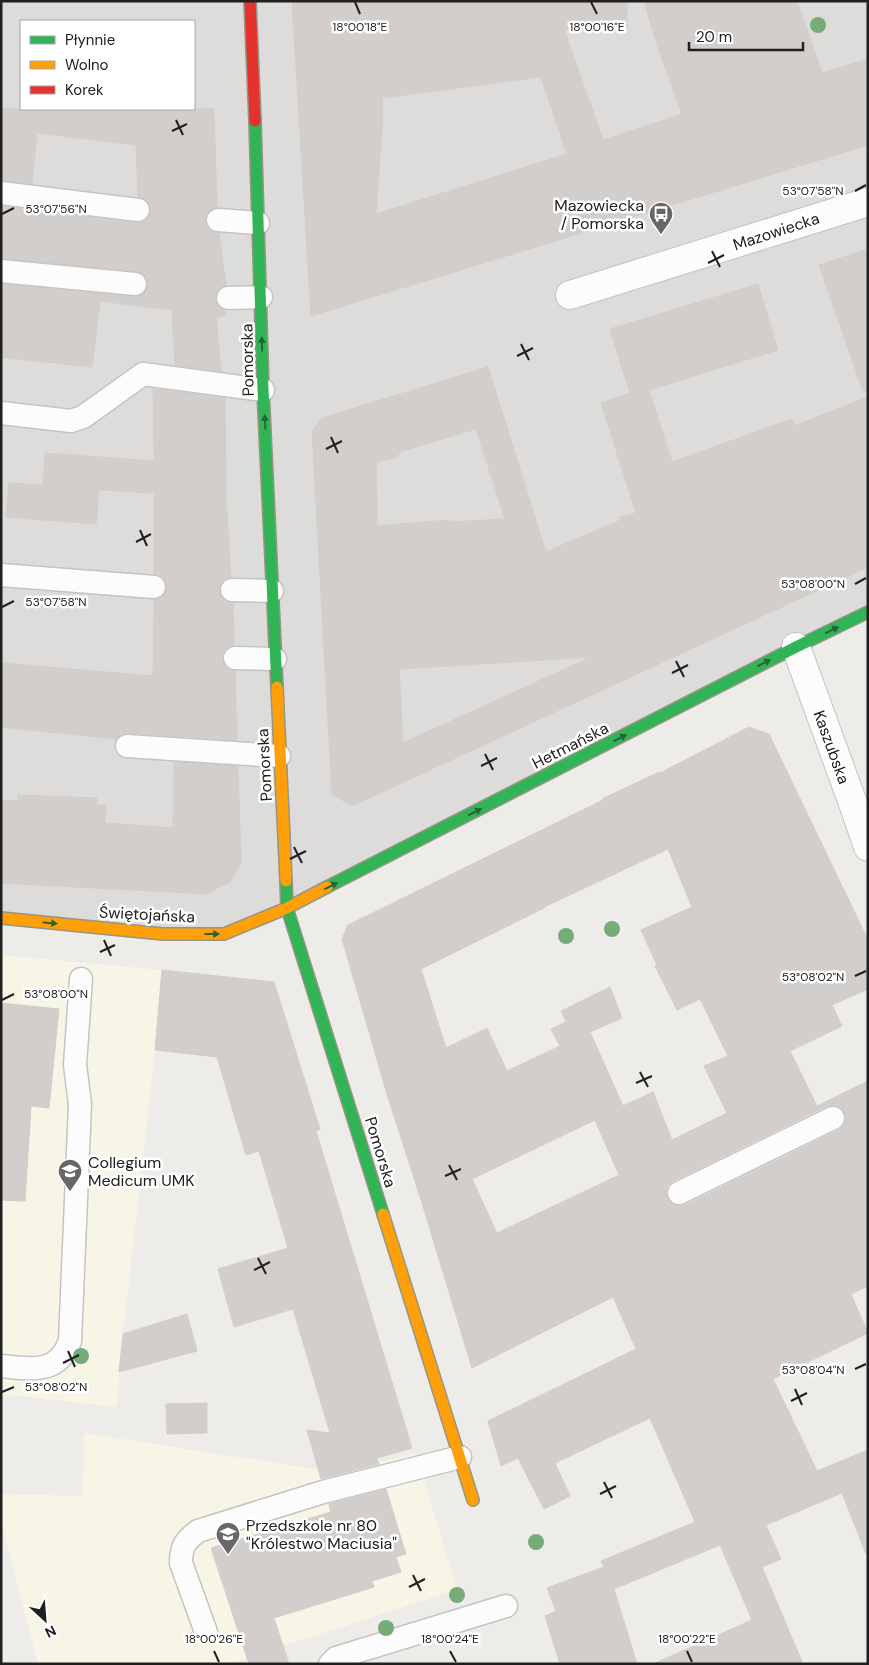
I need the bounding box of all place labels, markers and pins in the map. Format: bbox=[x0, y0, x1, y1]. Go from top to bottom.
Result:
place label: Mazowiecka / Pomorska bbox=[554, 195, 644, 234]
bus stop icon: Mazowiecka / Pomorska bbox=[648, 201, 674, 235]
place label: Collegium Medicum UMK bbox=[88, 1152, 195, 1191]
school or university icon: Collegium Medicum UMK bbox=[57, 1158, 83, 1192]
place label: Przedszkole nr 80 "Królestwo Maciusia" bbox=[246, 1515, 397, 1554]
school or university icon: Przedszkole nr 80 "Królestwo Maciusia" bbox=[215, 1521, 241, 1555]

